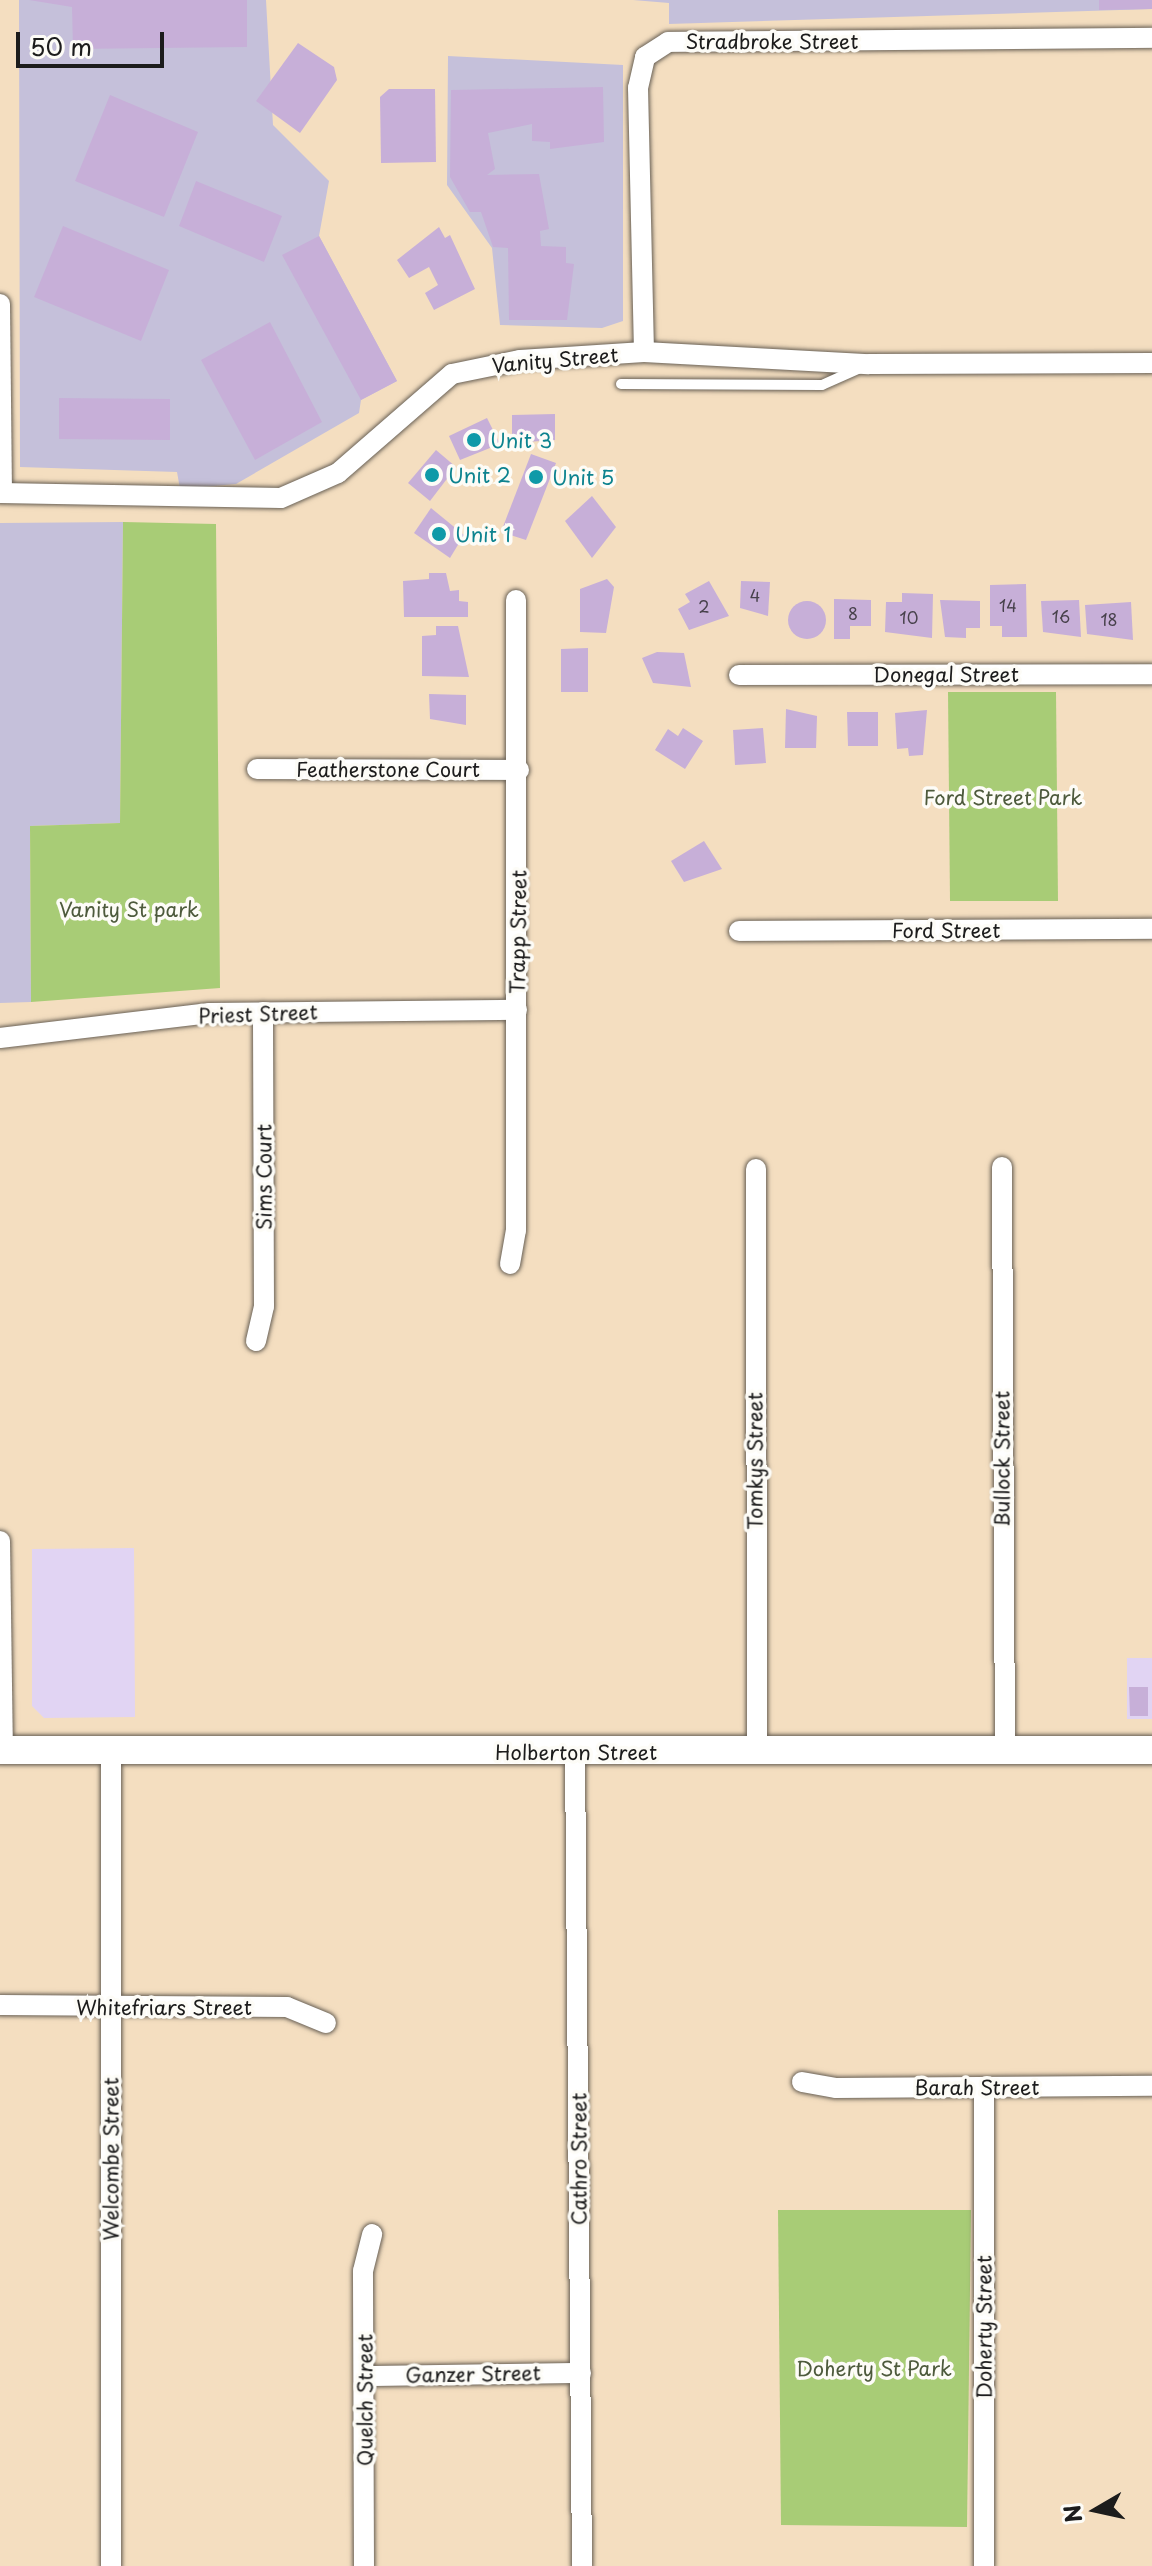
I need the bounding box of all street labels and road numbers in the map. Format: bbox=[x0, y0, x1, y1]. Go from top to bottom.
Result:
street label: Stradbroke Street bbox=[685, 29, 859, 53]
street label: Vanity Street bbox=[490, 342, 620, 378]
street label: Donegal Street bbox=[873, 662, 1019, 686]
street label: Featherstone Court bbox=[295, 757, 481, 781]
street label: Trapp Street bbox=[505, 870, 531, 994]
street label: Ford Street bbox=[892, 918, 1000, 942]
street label: Priest Street bbox=[198, 1000, 318, 1028]
street label: Sims Court bbox=[252, 1123, 276, 1231]
street label: Tomkys Street bbox=[743, 1391, 767, 1531]
street label: Bullock Street bbox=[990, 1391, 1014, 1527]
street label: Holberton Street bbox=[495, 1740, 657, 1764]
street label: Whitefriars Street bbox=[77, 1995, 251, 2019]
street label: Barah Street bbox=[914, 2075, 1040, 2099]
street label: Welcombe Street bbox=[99, 2077, 123, 2241]
street label: Cathro Street bbox=[567, 2093, 591, 2225]
street label: Doherty Street bbox=[972, 2254, 996, 2400]
street label: Quelch Street bbox=[353, 2334, 377, 2466]
street label: Ganzer Street bbox=[404, 2361, 542, 2387]

